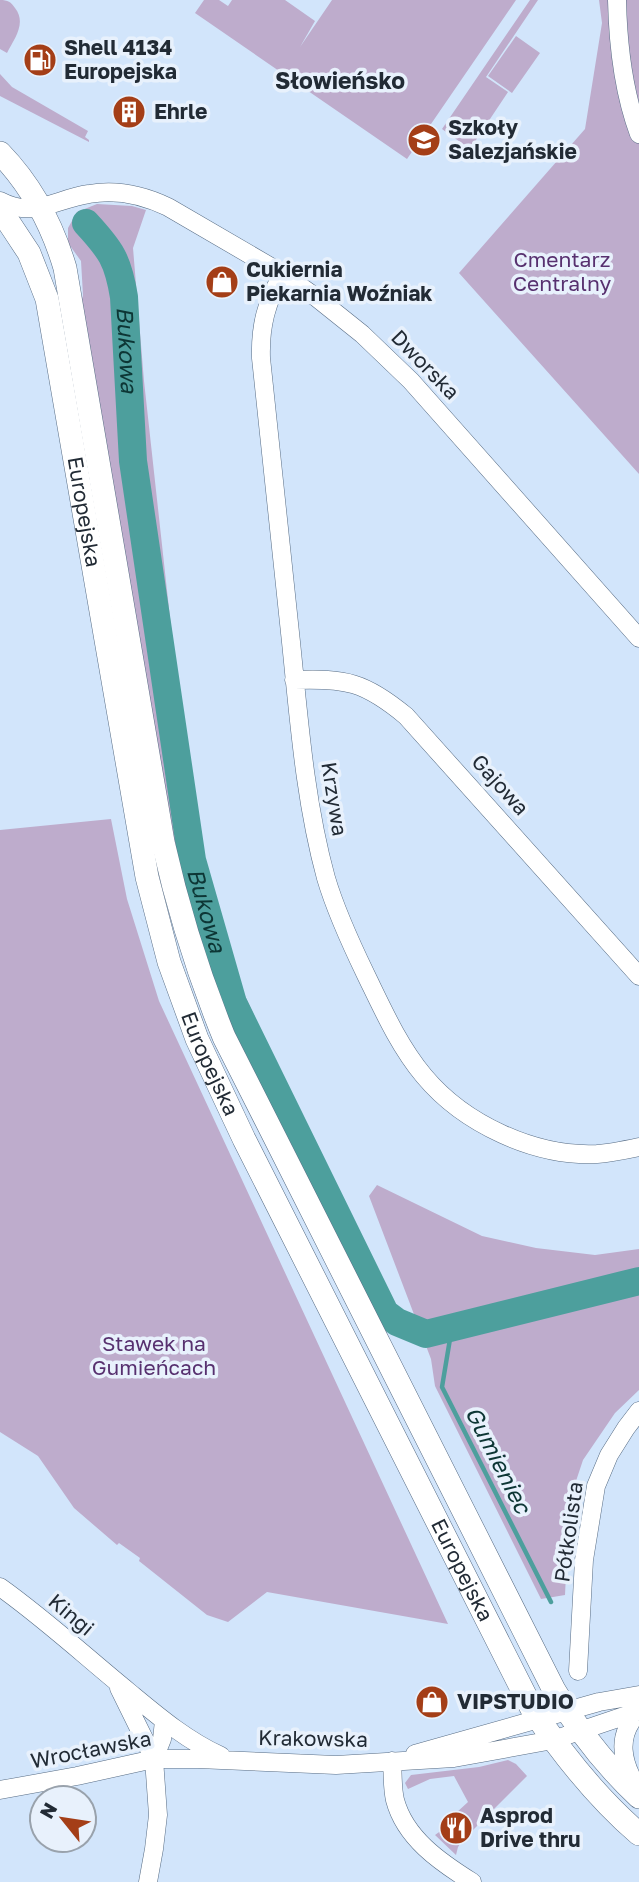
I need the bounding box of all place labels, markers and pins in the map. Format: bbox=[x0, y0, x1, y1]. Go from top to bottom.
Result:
place label: Shell 4134 Europejska bbox=[64, 34, 177, 84]
fuel station icon: Shell 4134 Europejska bbox=[21, 41, 59, 79]
building icon: Ehrle bbox=[110, 93, 148, 131]
place label: Ehrle bbox=[154, 98, 207, 124]
place label: Szkoły Salezjańskie bbox=[448, 114, 577, 164]
school or university icon: Szkoły Salezjańskie bbox=[405, 121, 443, 159]
place label: Cukiernia Piekarnia Woźniak bbox=[246, 256, 433, 306]
shop icon: Cukiernia Piekarnia Woźniak bbox=[203, 263, 241, 301]
shop icon: VIPSTUDIO bbox=[413, 1683, 451, 1721]
place label: VIPSTUDIO bbox=[457, 1688, 574, 1714]
place label: Asprod Drive thru bbox=[480, 1802, 581, 1852]
restaurant icon: Asprod Drive thru bbox=[437, 1809, 475, 1847]

